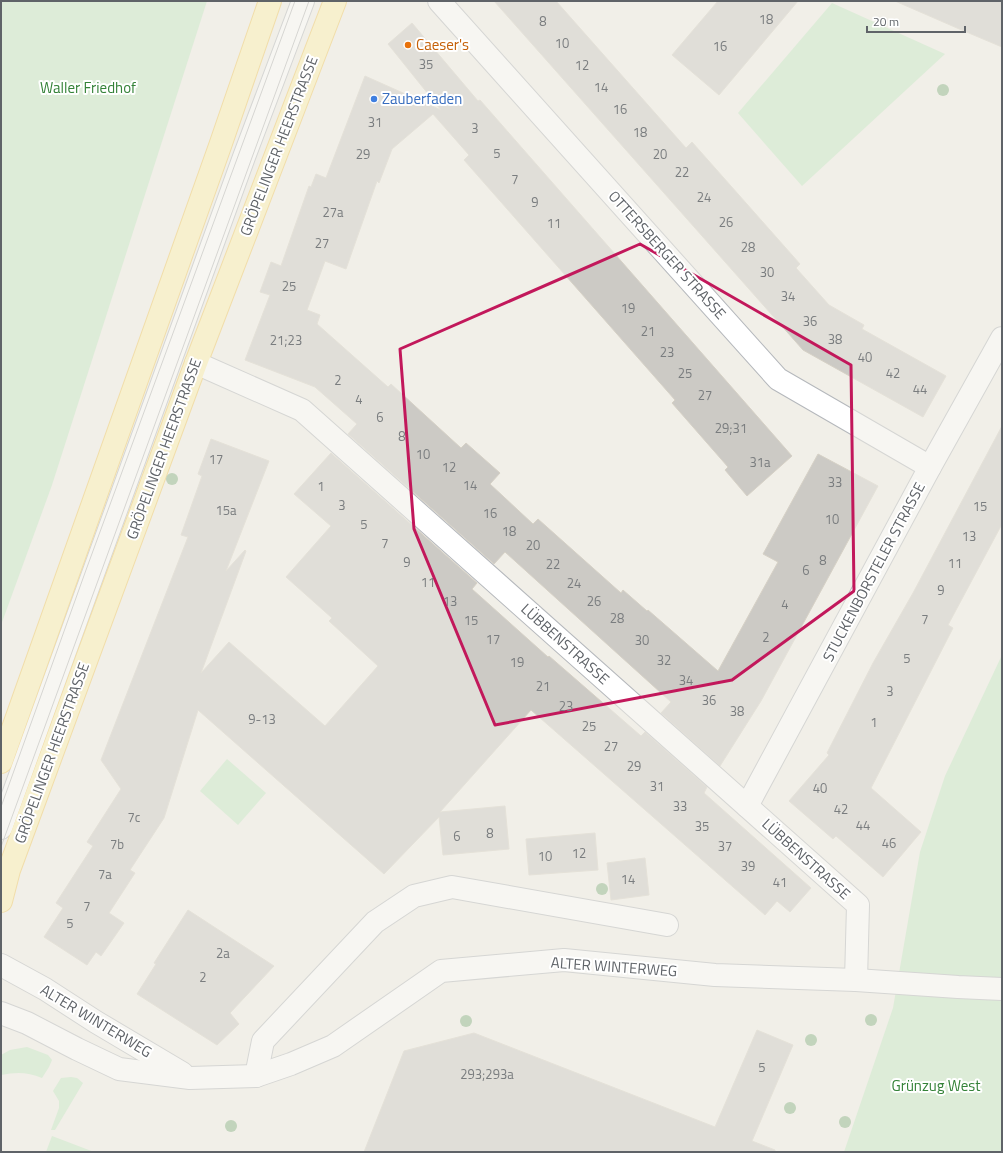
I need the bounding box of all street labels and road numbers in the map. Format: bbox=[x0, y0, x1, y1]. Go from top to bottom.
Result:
street label: GRÖPELINGER HEERSTRASSE bbox=[234, 52, 324, 239]
street label: OTTERSBERGER STRASSE bbox=[603, 185, 732, 324]
street label: GRÖPELINGER HEERSTRASSE bbox=[120, 355, 207, 543]
street label: STUCKENBORSTELER STRASSE bbox=[816, 478, 931, 665]
street label: LÜBBENSTRASSE bbox=[516, 598, 615, 690]
street label: GRÖPELINGER HEERSTRASSE bbox=[8, 659, 95, 847]
street label: LÜBBENSTRASSE bbox=[757, 813, 856, 905]
street label: ALTER WINTERWEG bbox=[550, 951, 678, 982]
street label: ALTER WINTERWEG bbox=[36, 978, 156, 1063]

